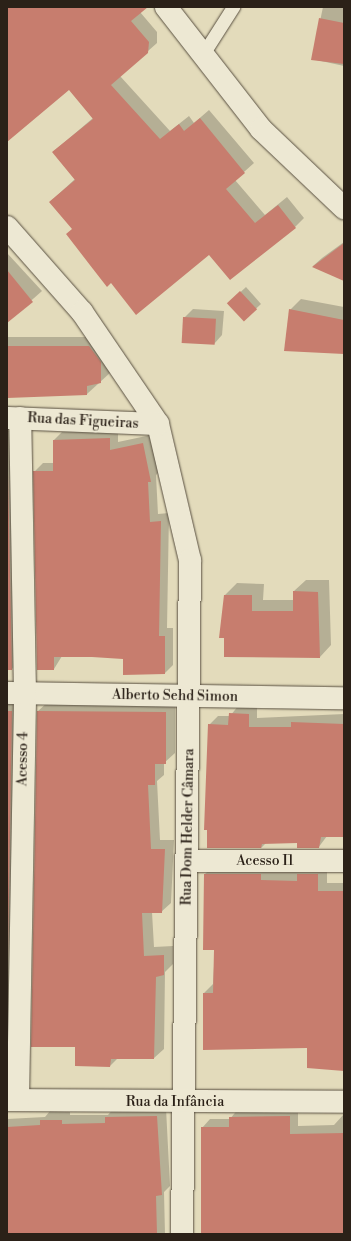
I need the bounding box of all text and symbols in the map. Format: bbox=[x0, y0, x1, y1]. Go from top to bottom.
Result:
street label: Rua das Figueiras bbox=[27, 410, 139, 432]
street label: Alberto Sehd Simon bbox=[112, 687, 238, 705]
street label: Acesso 4 bbox=[14, 732, 32, 786]
street label: Rua Dom Helder Câmara bbox=[178, 748, 198, 906]
street label: Acesso I1 bbox=[236, 853, 294, 869]
street label: Rua da Infância bbox=[126, 1094, 224, 1110]

